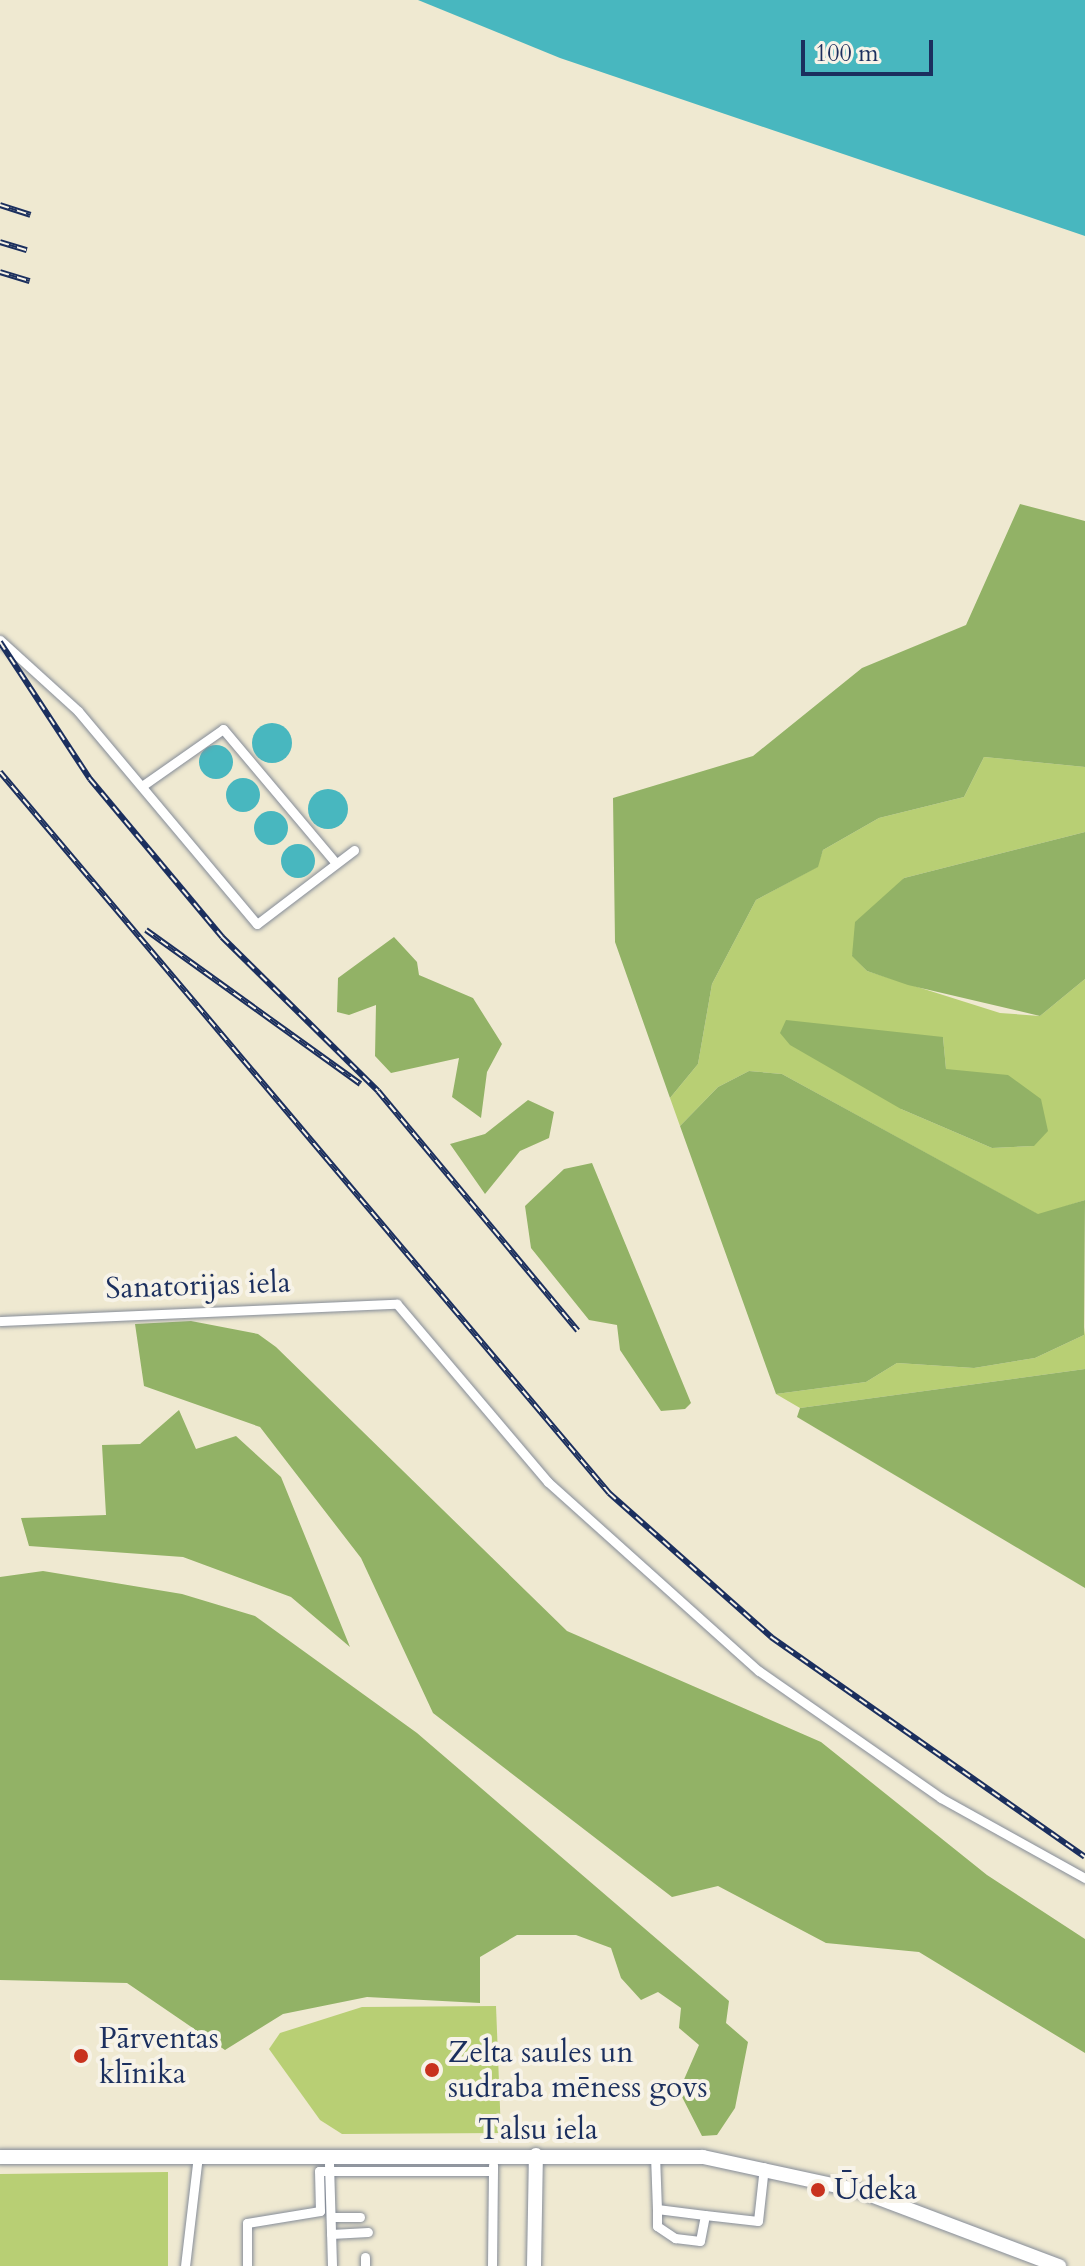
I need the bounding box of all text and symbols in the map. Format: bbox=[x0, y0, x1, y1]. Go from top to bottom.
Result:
scale bar bbox=[805, 24, 937, 74]
text: 100 m bbox=[815, 37, 879, 70]
street label: Sanatorijas iela bbox=[105, 1265, 291, 1307]
place label: Pārventas klīnika bbox=[99, 2021, 219, 2092]
place label: Zelta saules un sudraba mēness govs bbox=[448, 2035, 708, 2106]
marker: Pārventas klīnika bbox=[70, 2045, 92, 2067]
marker: Zelta saules un sudraba mēness govs bbox=[423, 2061, 441, 2079]
street label: Talsu iela bbox=[478, 2112, 598, 2148]
place label: Ūdeka bbox=[834, 2172, 917, 2208]
marker: Ūdeka bbox=[809, 2181, 827, 2199]

